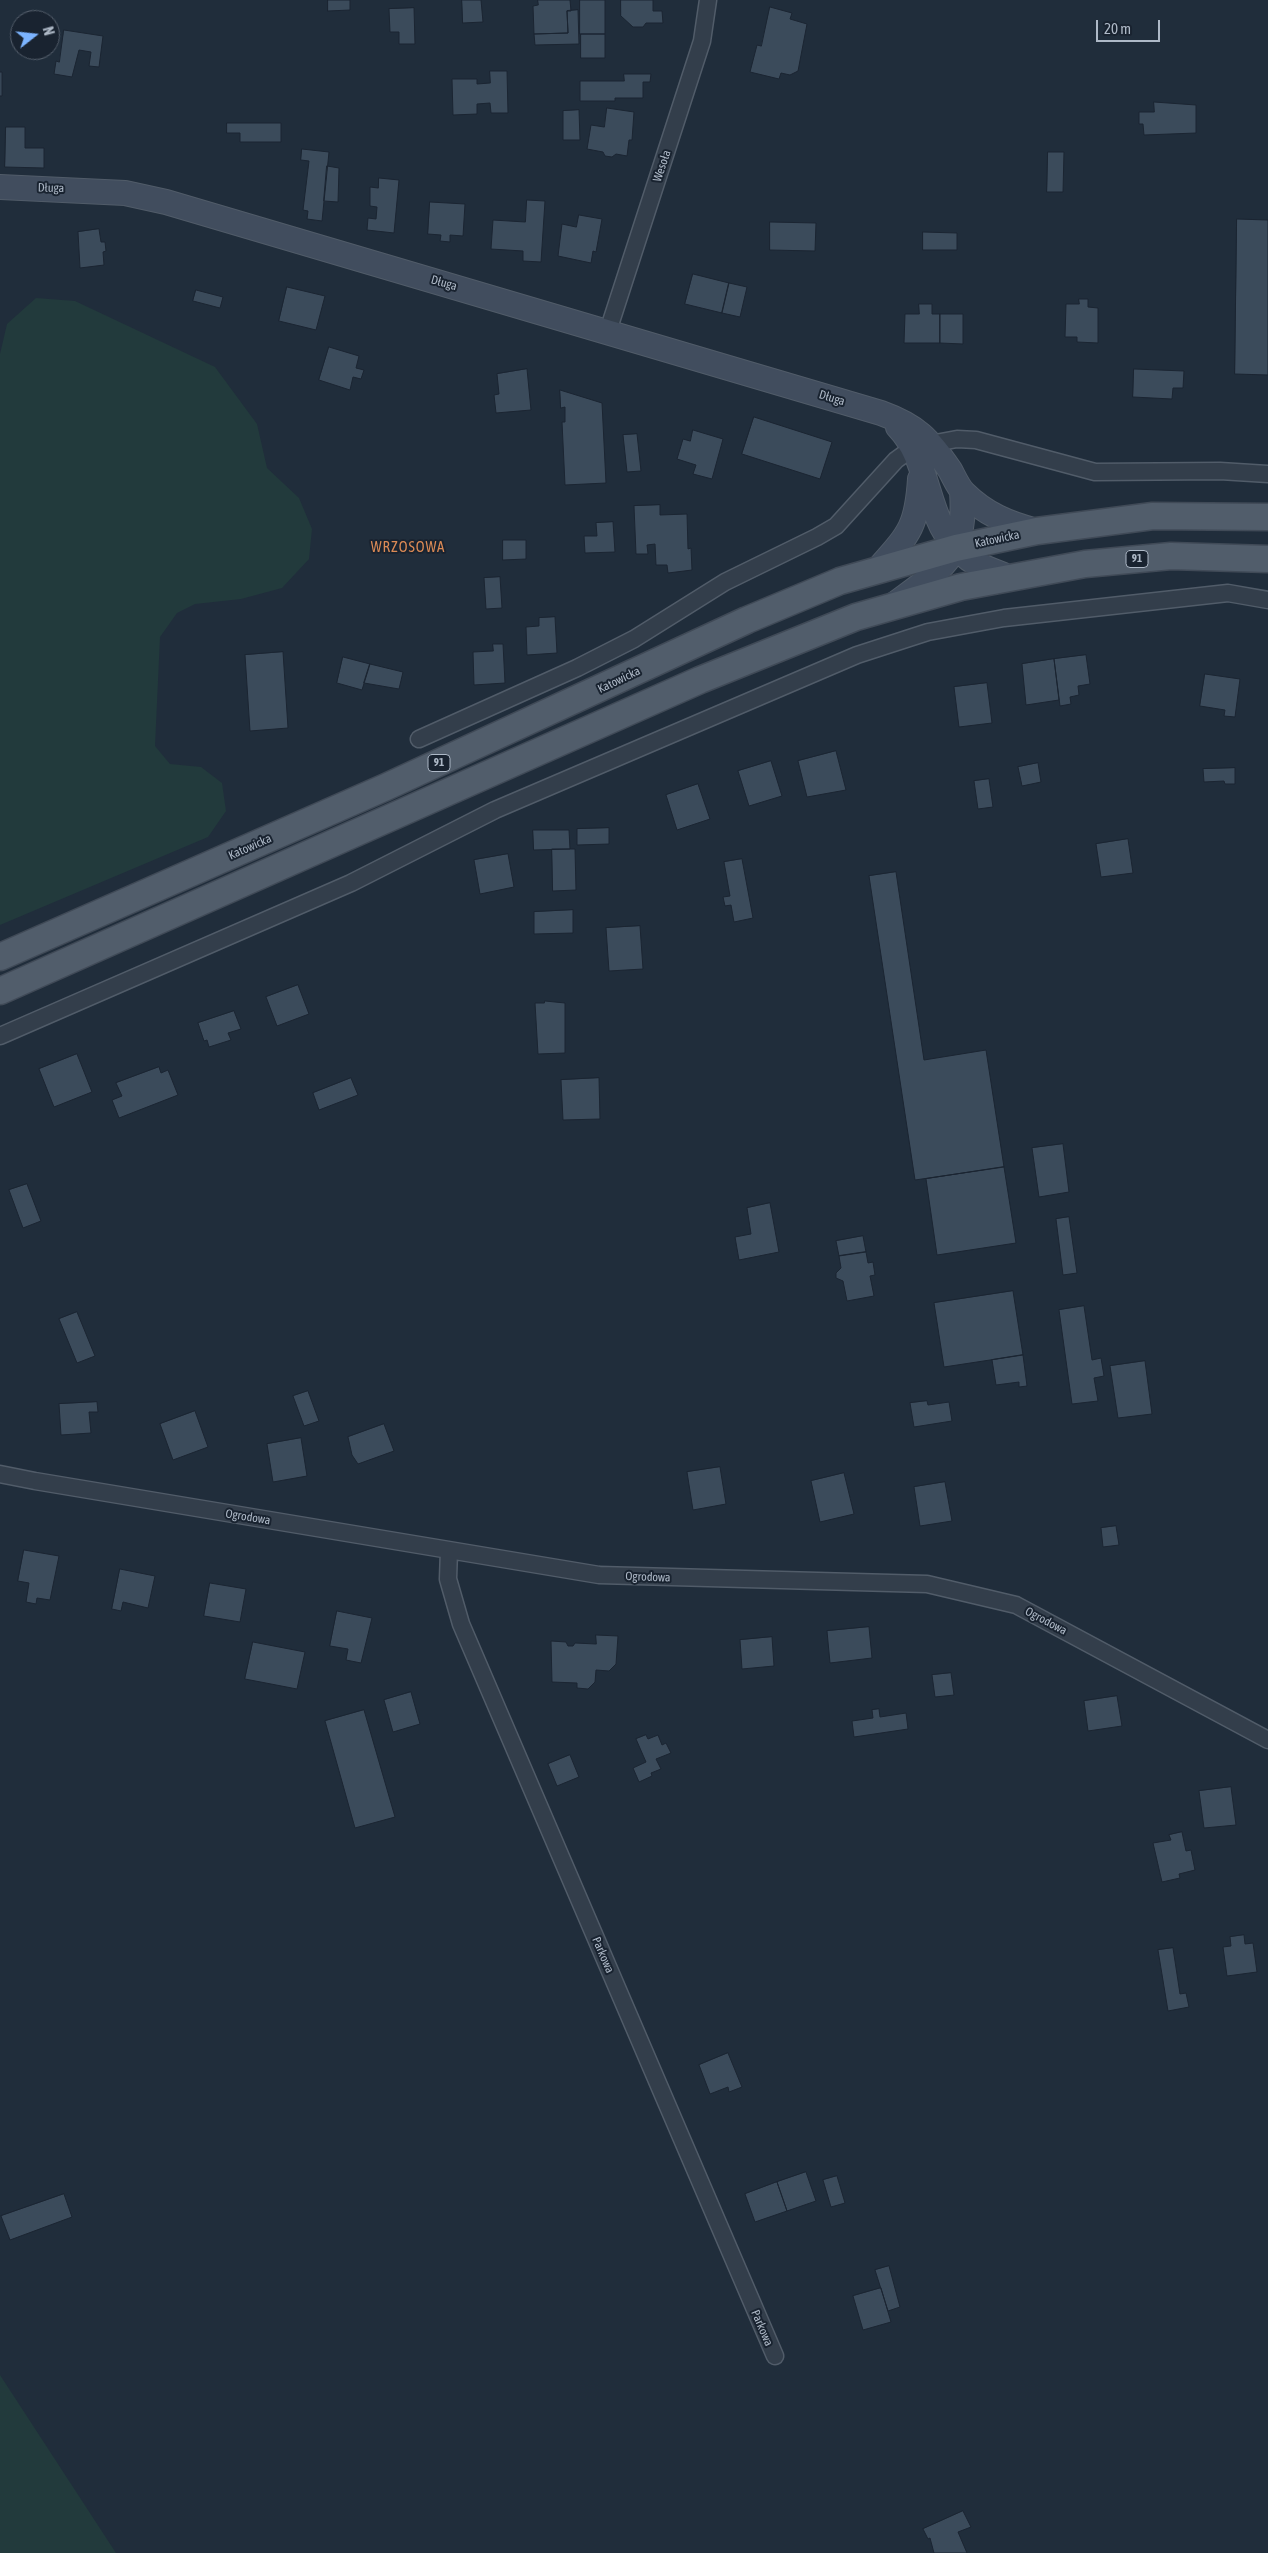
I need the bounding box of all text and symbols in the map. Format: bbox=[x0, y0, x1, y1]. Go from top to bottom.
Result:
north arrow bbox=[10, 10, 60, 60]
scale bar bbox=[1098, 10, 1162, 42]
text: 20 m bbox=[1104, 20, 1131, 37]
text: N bbox=[40, 25, 57, 37]
street label: Wesoła bbox=[650, 148, 674, 184]
street label: Długa bbox=[38, 181, 64, 195]
street label: Długa bbox=[429, 272, 459, 294]
street label: Długa bbox=[817, 387, 847, 409]
street label: Katowicka bbox=[973, 527, 1021, 551]
district label: WRZOSOWA bbox=[370, 538, 446, 556]
road number: 91 bbox=[1126, 550, 1148, 568]
street label: Katowicka bbox=[595, 664, 643, 696]
road number: 91 bbox=[428, 754, 450, 771]
street label: Katowicka bbox=[226, 831, 274, 863]
street label: Ogrodowa bbox=[225, 1506, 271, 1528]
street label: Ogrodowa bbox=[625, 1569, 671, 1585]
street label: Ogrodowa bbox=[1023, 1604, 1069, 1638]
street label: Parkowa bbox=[589, 1935, 617, 1975]
street label: Parkowa bbox=[748, 2308, 776, 2348]

